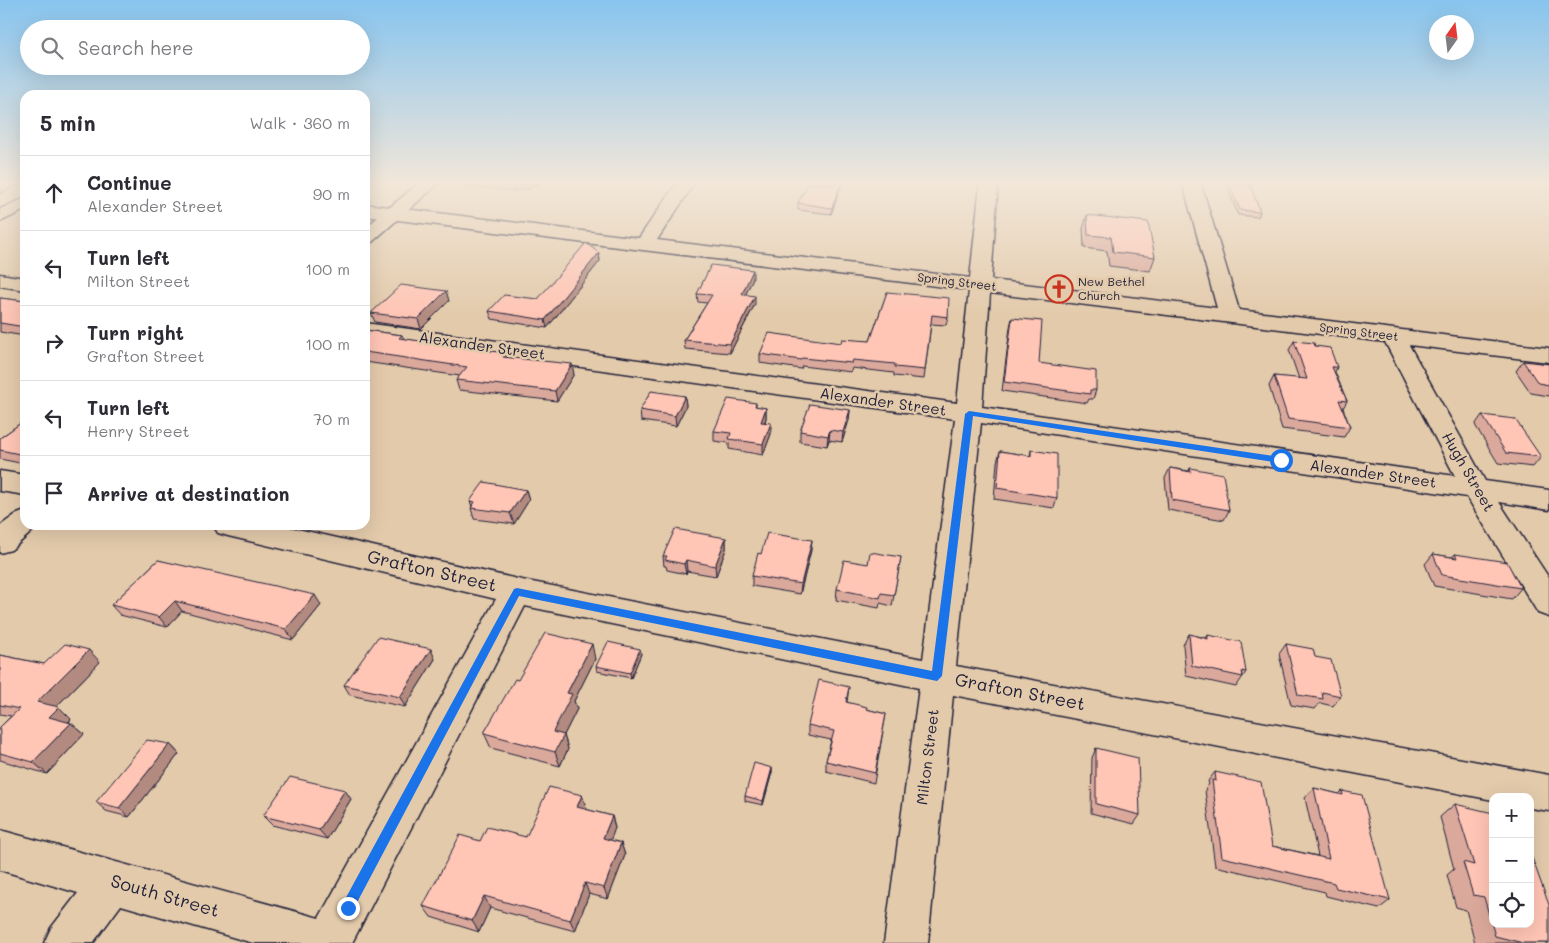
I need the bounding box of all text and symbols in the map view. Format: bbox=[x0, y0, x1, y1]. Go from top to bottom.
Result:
north arrow bbox=[1429, 15, 1474, 60]
search box bbox=[20, 20, 370, 75]
icon: search bbox=[38, 34, 66, 62]
text: Search here bbox=[78, 35, 194, 60]
text: 5 min bbox=[40, 109, 96, 136]
text: Walk · 360 m bbox=[249, 112, 350, 133]
text: Continue bbox=[87, 170, 172, 195]
icon: ahead bbox=[40, 179, 68, 207]
text: 90 m bbox=[313, 183, 350, 204]
text: Alexander Street bbox=[87, 195, 223, 216]
text: Turn left bbox=[87, 245, 170, 270]
icon: left bbox=[40, 254, 68, 282]
text: 100 m bbox=[305, 258, 350, 279]
street label: Spring Street bbox=[917, 268, 998, 294]
text: Milton Street bbox=[87, 270, 190, 291]
place label: New Bethel Church bbox=[1078, 273, 1145, 303]
church icon: New Bethel Church bbox=[1044, 274, 1074, 304]
street label: Spring Street bbox=[1319, 318, 1400, 344]
text: Turn right bbox=[87, 320, 184, 345]
street label: Alexander Street bbox=[418, 326, 547, 364]
icon: right bbox=[40, 329, 68, 357]
text: 100 m bbox=[305, 333, 350, 354]
text: Grafton Street bbox=[87, 345, 205, 366]
street label: Alexander Street bbox=[819, 382, 948, 420]
text: Turn left bbox=[87, 395, 170, 420]
icon: left bbox=[40, 404, 68, 432]
text: 70 m bbox=[313, 408, 350, 429]
text: Henry Street bbox=[87, 420, 190, 441]
street label: Hugh Street bbox=[1438, 428, 1500, 515]
route start bbox=[1270, 449, 1293, 472]
street label: Alexander Street bbox=[1309, 454, 1438, 492]
icon: arrive bbox=[40, 479, 68, 507]
text: Arrive at destination bbox=[87, 481, 290, 506]
street label: Grafton Street bbox=[365, 543, 499, 597]
street label: Grafton Street bbox=[953, 667, 1087, 715]
street label: Milton Street bbox=[911, 708, 943, 806]
map controls bbox=[1489, 793, 1534, 928]
button: + bbox=[1489, 793, 1534, 838]
button: − bbox=[1489, 838, 1534, 883]
street label: South Street bbox=[108, 868, 222, 922]
button: locate bbox=[1489, 883, 1534, 928]
route end bbox=[337, 897, 360, 920]

